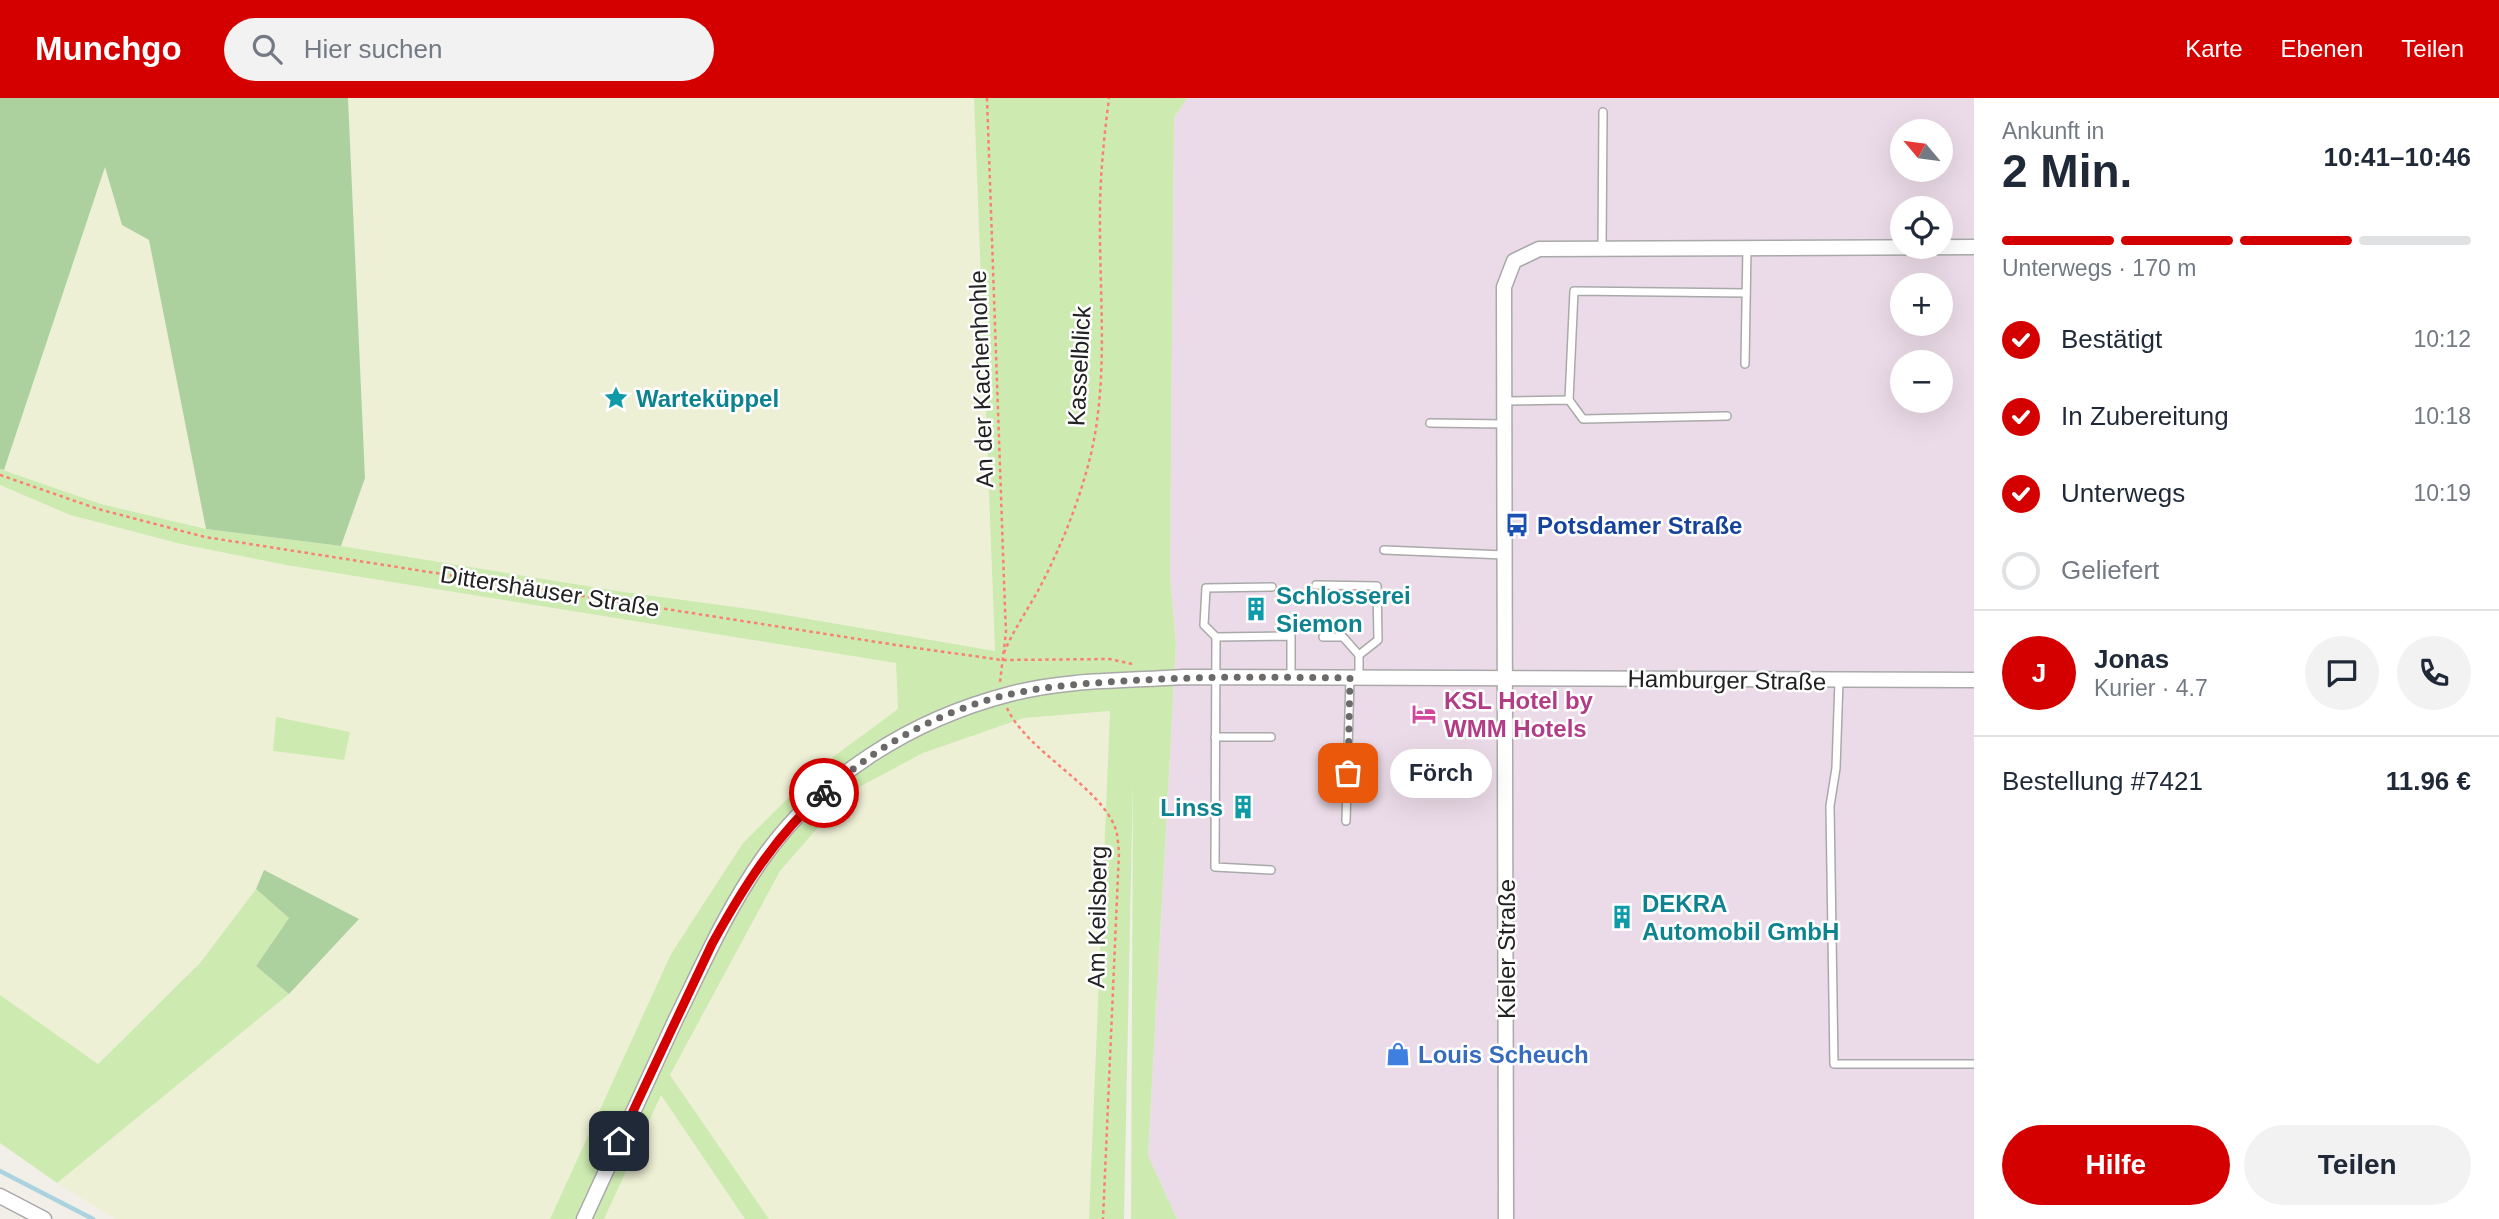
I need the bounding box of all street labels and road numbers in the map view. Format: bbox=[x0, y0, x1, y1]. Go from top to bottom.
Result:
street label: An der Kachenhohle bbox=[964, 270, 998, 488]
street label: Kasselblick bbox=[1062, 304, 1096, 427]
street label: Dittershäuser Straße bbox=[439, 560, 661, 622]
street label: Hamburger Straße bbox=[1627, 665, 1827, 695]
street label: Am Keilsberg bbox=[1082, 845, 1112, 989]
street label: Kieler Straße bbox=[1493, 879, 1520, 1019]

